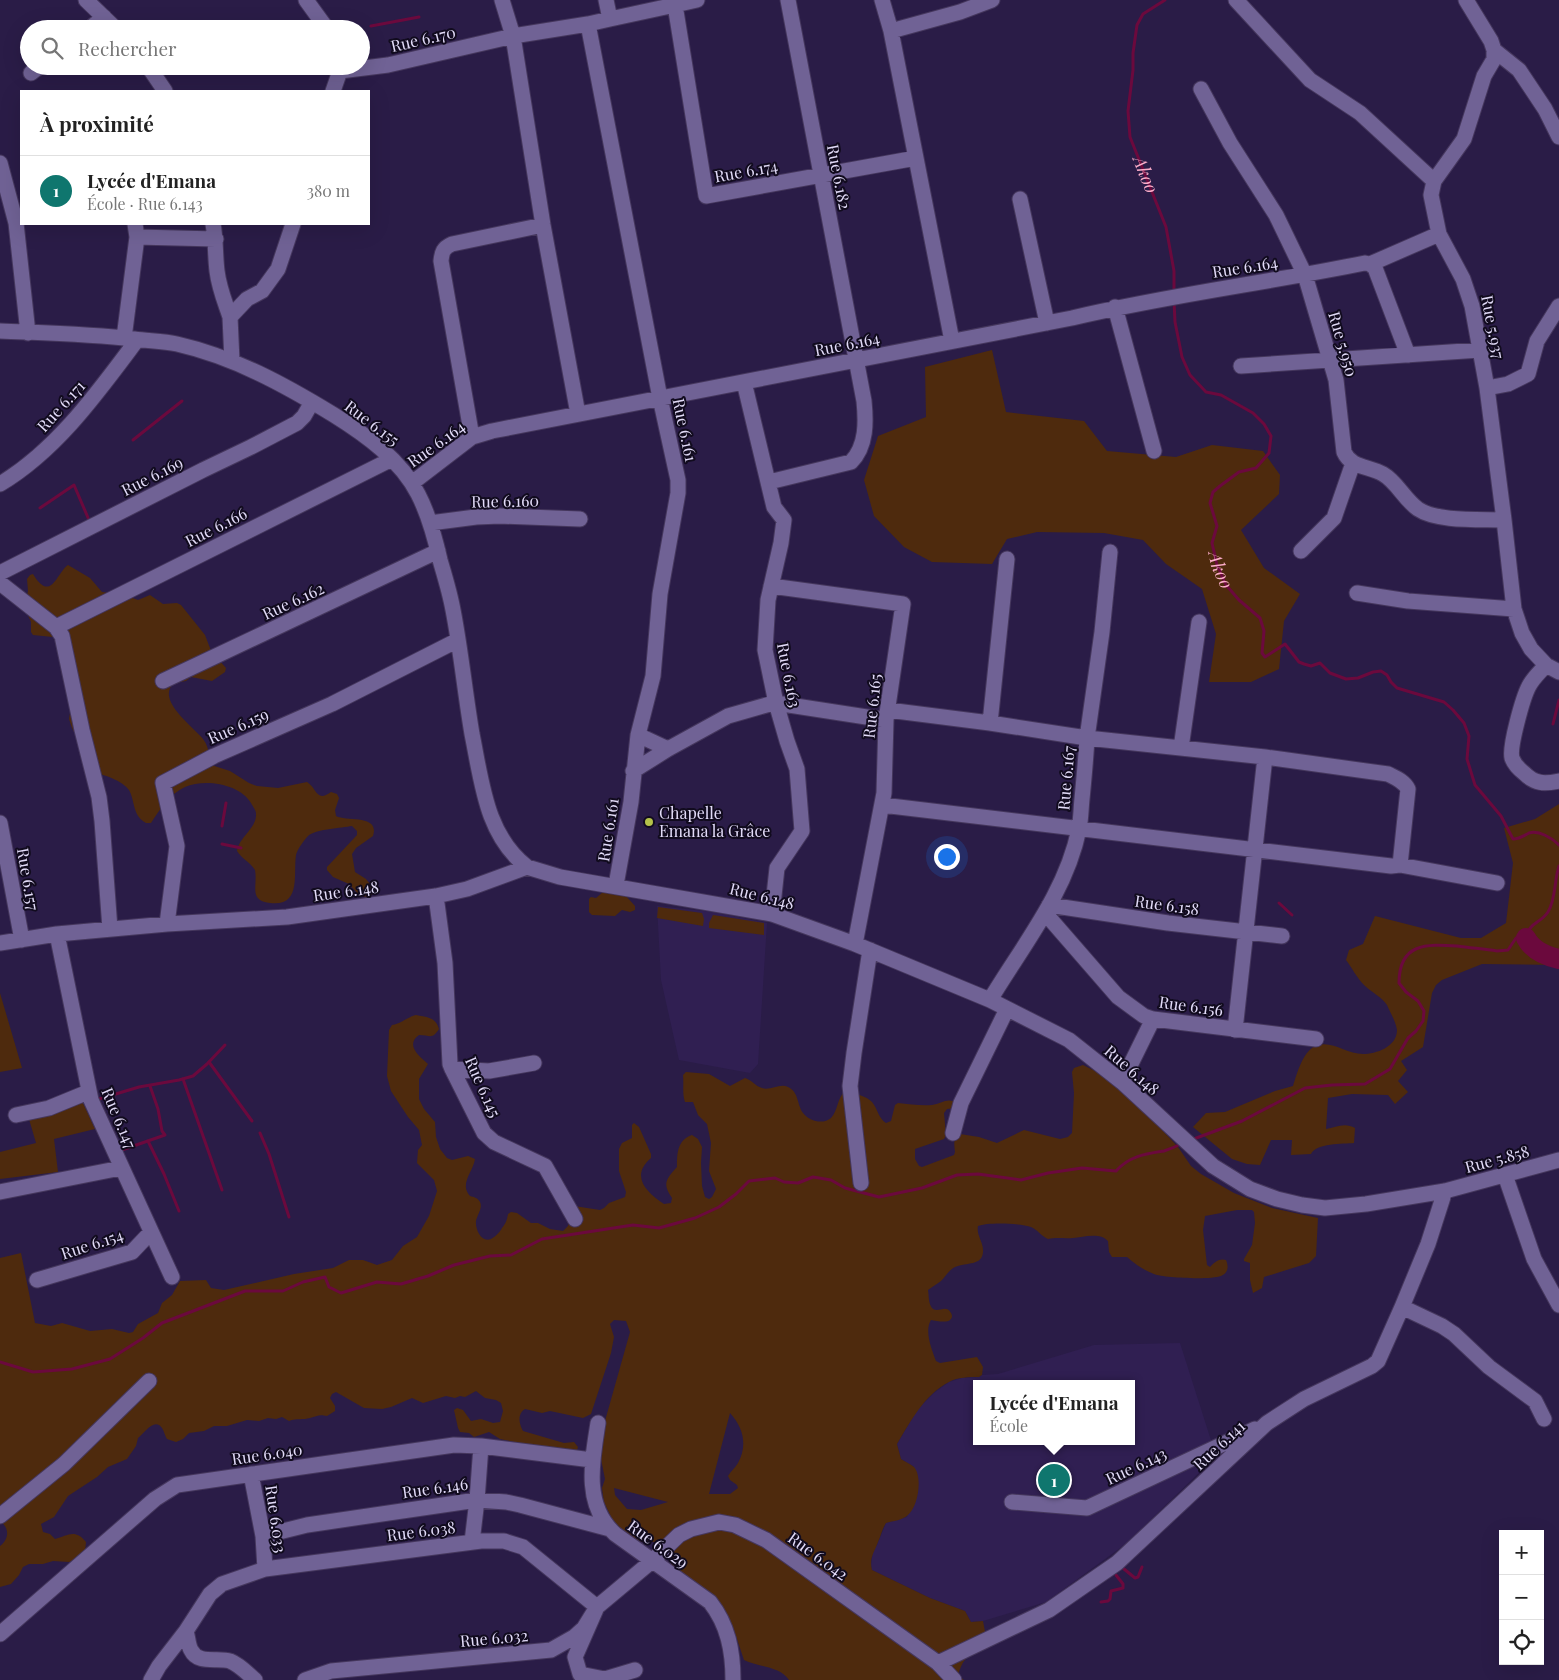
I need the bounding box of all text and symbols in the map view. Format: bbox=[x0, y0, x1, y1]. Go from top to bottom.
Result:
search box bbox=[20, 20, 370, 75]
street label: Rue 6.170 bbox=[388, 21, 457, 56]
icon: search bbox=[38, 34, 66, 62]
text: Rechercher bbox=[78, 35, 177, 61]
text: À proximité bbox=[40, 109, 154, 137]
street label: Rue 6.182 bbox=[823, 143, 856, 211]
water label: Akoo bbox=[1127, 150, 1164, 197]
street label: Rue 6.174 bbox=[713, 155, 779, 186]
text: Lycée d'Emana bbox=[87, 167, 216, 193]
text: 1 bbox=[53, 180, 59, 201]
text: 380 m bbox=[307, 180, 350, 201]
text: École · Rue 6.143 bbox=[87, 193, 203, 214]
street label: Rue 6.164 bbox=[1211, 251, 1279, 282]
street label: Rue 5.937 bbox=[1477, 293, 1510, 361]
street label: Rue 5.950 bbox=[1324, 309, 1363, 379]
street label: Rue 6.164 bbox=[812, 327, 881, 360]
street label: Rue 6.171 bbox=[32, 375, 89, 436]
street label: Rue 6.155 bbox=[341, 395, 404, 450]
street label: Rue 6.161 bbox=[669, 396, 702, 464]
street label: Rue 6.164 bbox=[403, 416, 469, 472]
street label: Rue 6.169 bbox=[117, 451, 186, 500]
street label: Rue 6.160 bbox=[471, 489, 539, 512]
street label: Rue 6.166 bbox=[181, 502, 250, 551]
water label: Akoo bbox=[1203, 547, 1239, 592]
street label: Rue 6.162 bbox=[258, 577, 327, 624]
street label: Rue 6.163 bbox=[773, 641, 806, 709]
street label: Rue 6.165 bbox=[858, 673, 885, 739]
street label: Rue 6.159 bbox=[204, 703, 272, 748]
street label: Rue 6.167 bbox=[1052, 744, 1079, 811]
street label: Rue 6.161 bbox=[592, 797, 623, 863]
place label: Chapelle Emana la Grâce bbox=[659, 802, 770, 841]
marker: Chapelle Emana la Grâce bbox=[643, 816, 655, 828]
your location bbox=[934, 844, 960, 870]
street label: Rue 6.157 bbox=[13, 846, 44, 912]
street label: Rue 6.148 bbox=[312, 876, 380, 906]
street label: Rue 6.148 bbox=[727, 877, 797, 914]
street label: Rue 6.158 bbox=[1134, 890, 1201, 919]
street label: Rue 6.156 bbox=[1158, 991, 1225, 1020]
street label: Rue 6.148 bbox=[1100, 1040, 1164, 1099]
street label: Rue 6.145 bbox=[461, 1053, 506, 1121]
street label: Rue 6.147 bbox=[97, 1084, 142, 1152]
street label: Rue 5.858 bbox=[1462, 1140, 1531, 1177]
street label: Rue 6.154 bbox=[58, 1224, 126, 1263]
popup bbox=[973, 1380, 1135, 1445]
text: Lycée d'Emana bbox=[989, 1389, 1119, 1415]
text: École bbox=[989, 1415, 1028, 1436]
street label: Rue 6.141 bbox=[1188, 1415, 1249, 1474]
street label: Rue 6.040 bbox=[230, 1438, 304, 1469]
street label: Rue 6.143 bbox=[1102, 1442, 1170, 1489]
pin: 1 bbox=[1038, 1461, 1070, 1499]
street label: Rue 6.146 bbox=[401, 1473, 469, 1503]
street label: Rue 6.033 bbox=[261, 1484, 292, 1554]
street label: Rue 6.029 bbox=[624, 1515, 693, 1573]
street label: Rue 6.038 bbox=[385, 1516, 457, 1545]
street label: Rue 6.042 bbox=[784, 1527, 852, 1584]
map controls bbox=[1499, 1530, 1544, 1665]
button: + bbox=[1499, 1530, 1544, 1575]
button: − bbox=[1499, 1575, 1544, 1620]
button: locate bbox=[1499, 1620, 1544, 1665]
street label: Rue 6.032 bbox=[459, 1624, 529, 1651]

